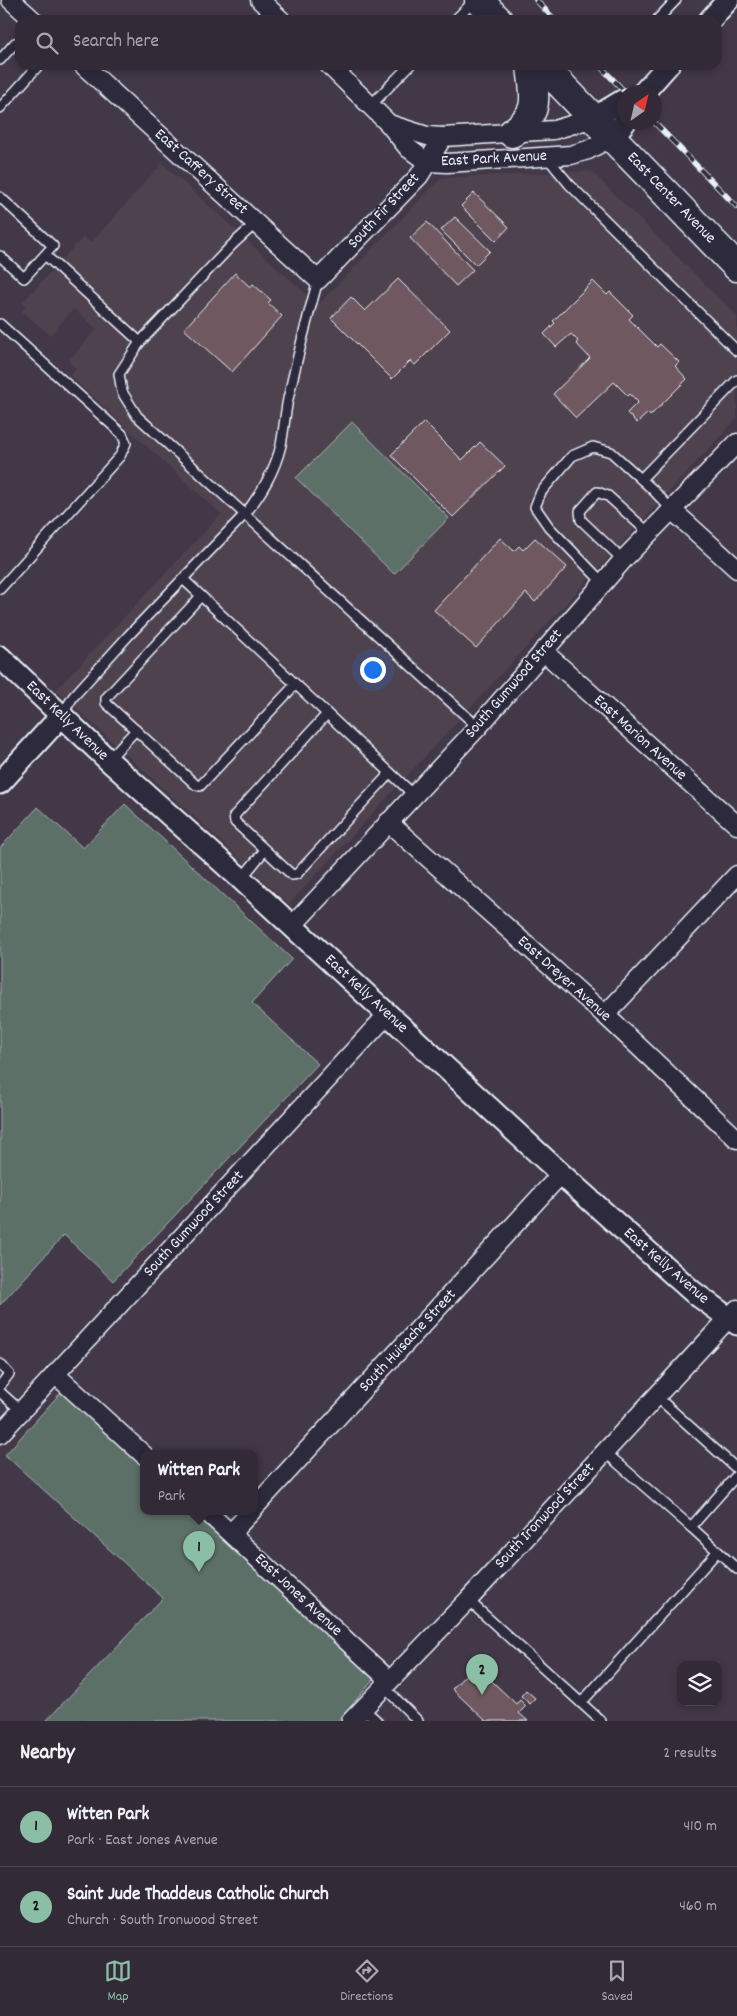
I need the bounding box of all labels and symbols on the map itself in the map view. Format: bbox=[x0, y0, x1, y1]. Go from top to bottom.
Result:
north arrow bbox=[617, 85, 662, 130]
street label: East Caffery Street bbox=[149, 124, 253, 221]
street label: East Park Avenue bbox=[441, 145, 547, 173]
street label: East Center Avenue bbox=[621, 147, 721, 249]
street label: South Fir Street bbox=[343, 168, 425, 254]
street label: South Gumwood Street bbox=[460, 624, 568, 744]
your location bbox=[360, 657, 386, 683]
street label: East Kelly Avenue bbox=[21, 676, 113, 766]
street label: East Marion Avenue bbox=[588, 690, 692, 786]
street label: East Dreyer Avenue bbox=[512, 931, 616, 1027]
street label: East Kelly Avenue bbox=[319, 949, 413, 1039]
street label: South Gumwood Street bbox=[138, 1165, 250, 1283]
street label: East Kelly Avenue bbox=[618, 1222, 714, 1310]
street label: South Huisache Street bbox=[354, 1284, 462, 1398]
street label: South Ironwood Street bbox=[490, 1458, 601, 1574]
pin: 1 bbox=[183, 1531, 215, 1572]
street label: East Jones Avenue bbox=[249, 1548, 347, 1642]
pin: 2 bbox=[466, 1654, 498, 1695]

